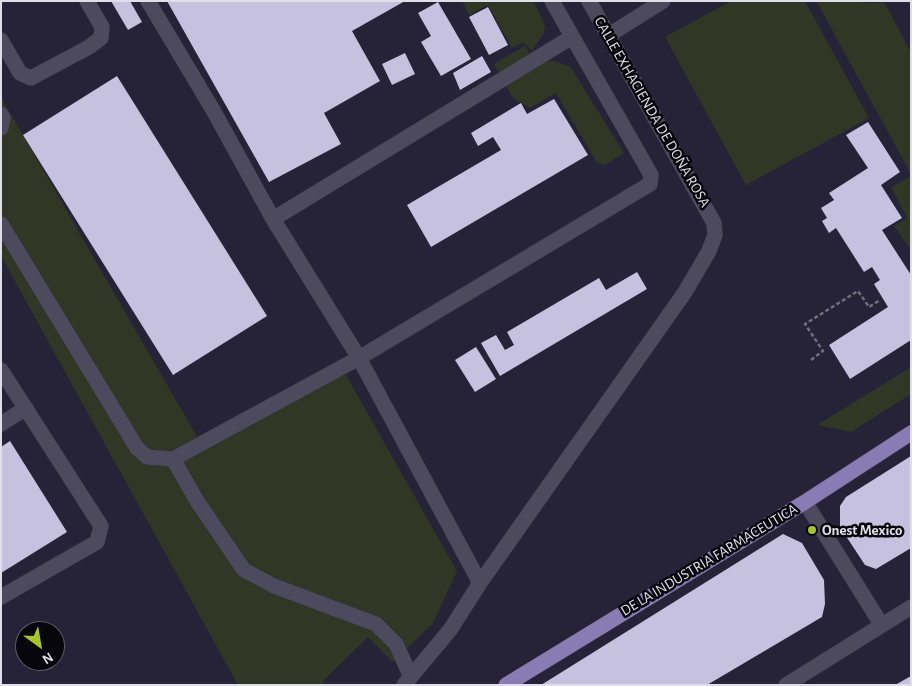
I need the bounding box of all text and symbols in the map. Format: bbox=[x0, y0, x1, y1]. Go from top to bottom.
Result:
street label: CALLE EXHACIENDA DE DOÑA ROSA bbox=[590, 14, 714, 210]
street label: DE LA INDUSTRIA FARMACEUTICA bbox=[617, 500, 801, 620]
place label: Onest Mexico bbox=[822, 521, 903, 539]
marker: Onest Mexico bbox=[806, 524, 818, 536]
north arrow bbox=[15, 621, 65, 671]
text: N bbox=[40, 649, 55, 666]

